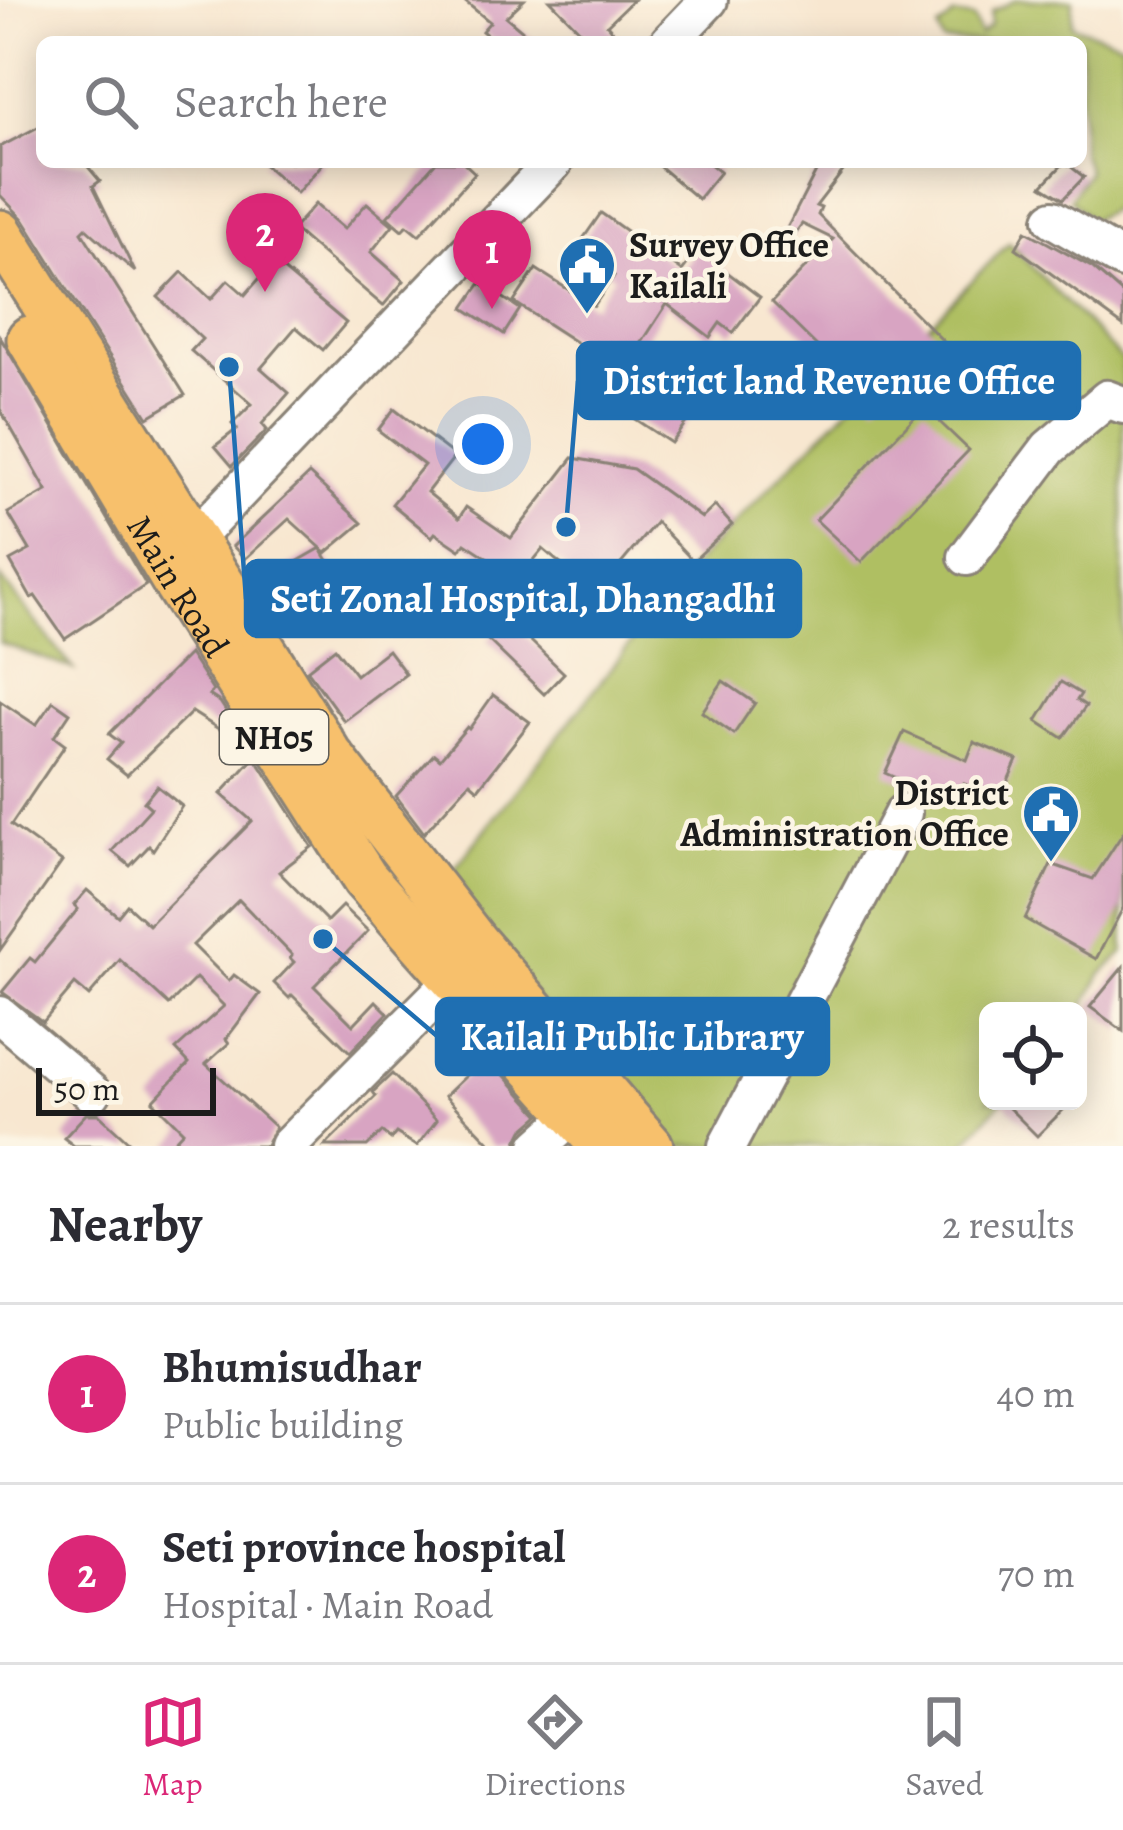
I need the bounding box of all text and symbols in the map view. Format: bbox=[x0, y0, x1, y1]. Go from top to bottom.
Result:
search box bbox=[36, 36, 1087, 168]
icon: search bbox=[78, 69, 144, 135]
text: Search here bbox=[174, 71, 388, 133]
pin: 2 bbox=[226, 193, 304, 292]
pin: 1 bbox=[453, 210, 531, 309]
place label: Survey Office Kailali bbox=[629, 220, 829, 310]
public building icon: Survey Office Kailali bbox=[556, 234, 618, 316]
callout: District land Revenue Office bbox=[578, 343, 1079, 418]
text: District land Revenue Office bbox=[603, 354, 1055, 407]
your location bbox=[453, 414, 513, 474]
street label: Main Road bbox=[116, 505, 242, 667]
callout: Seti Zonal Hospital, Dhangadhi bbox=[246, 561, 800, 636]
text: Seti Zonal Hospital, Dhangadhi bbox=[270, 572, 776, 625]
road number: NH05 bbox=[220, 710, 328, 764]
place label: District Administration Office bbox=[680, 768, 1009, 858]
public building icon: District Administration Office bbox=[1020, 782, 1082, 864]
callout: Kailali Public Library bbox=[437, 999, 828, 1074]
map controls bbox=[979, 1002, 1087, 1110]
button: locate bbox=[979, 1002, 1087, 1110]
text: Kailali Public Library bbox=[460, 1010, 804, 1063]
scale bar bbox=[36, 1062, 216, 1115]
text: 50 m bbox=[54, 1066, 120, 1111]
text: Nearby bbox=[48, 1189, 202, 1259]
text: 2 results bbox=[942, 1198, 1075, 1251]
text: Bhumisudhar bbox=[162, 1336, 422, 1398]
text: 1 bbox=[80, 1367, 94, 1420]
text: 40 m bbox=[996, 1367, 1075, 1420]
text: Public building bbox=[162, 1398, 403, 1451]
text: Seti province hospital bbox=[162, 1516, 566, 1578]
text: 2 bbox=[78, 1547, 96, 1600]
text: 70 m bbox=[998, 1547, 1075, 1600]
text: Hospital · Main Road bbox=[162, 1578, 493, 1631]
tab: Map bbox=[140, 1689, 206, 1806]
tab: Directions bbox=[485, 1689, 626, 1806]
tab: Saved bbox=[905, 1689, 983, 1806]

